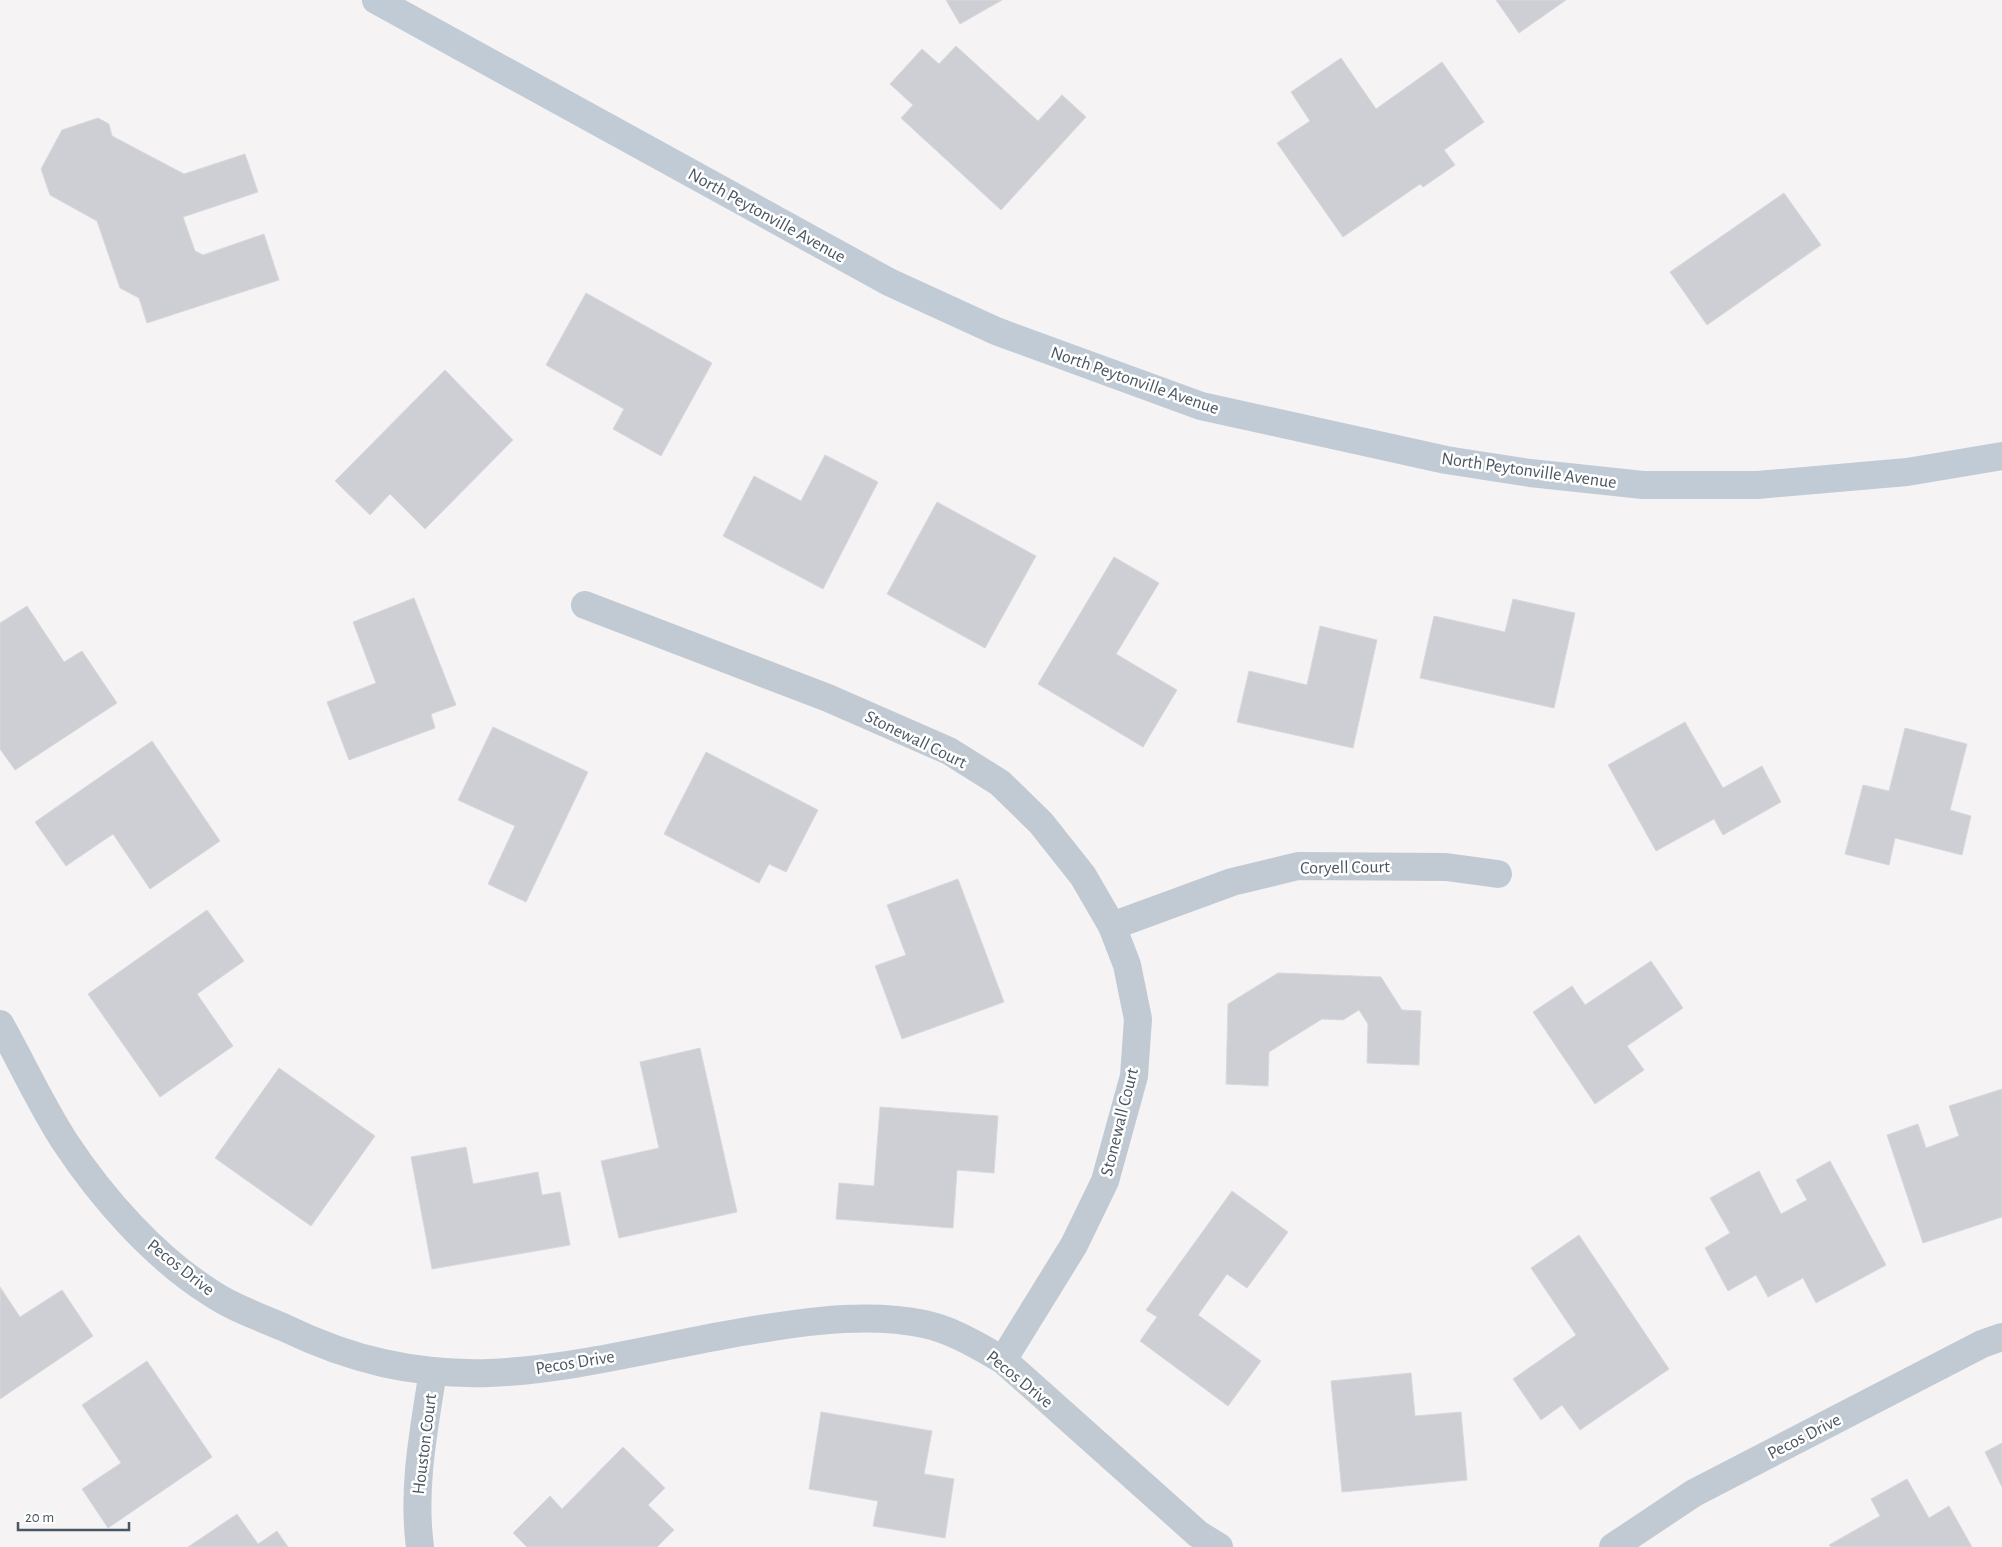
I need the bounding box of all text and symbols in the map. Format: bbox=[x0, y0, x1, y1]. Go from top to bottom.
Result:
street label: North Peytonville Avenue bbox=[685, 165, 848, 267]
street label: North Peytonville Avenue bbox=[1048, 344, 1221, 418]
street label: North Peytonville Avenue bbox=[1440, 450, 1618, 492]
street label: Stonewall Court bbox=[862, 708, 969, 772]
street label: Coryell Court bbox=[1300, 858, 1390, 878]
street label: Stonewall Court bbox=[1098, 1066, 1142, 1178]
street label: Pecos Drive bbox=[143, 1236, 217, 1299]
street label: Pecos Drive bbox=[534, 1348, 616, 1378]
street label: Pecos Drive bbox=[983, 1348, 1056, 1412]
street label: Houston Court bbox=[410, 1392, 440, 1496]
street label: Pecos Drive bbox=[1765, 1411, 1844, 1463]
scale bar bbox=[18, 1500, 129, 1532]
text: 20 m bbox=[25, 1510, 54, 1525]

